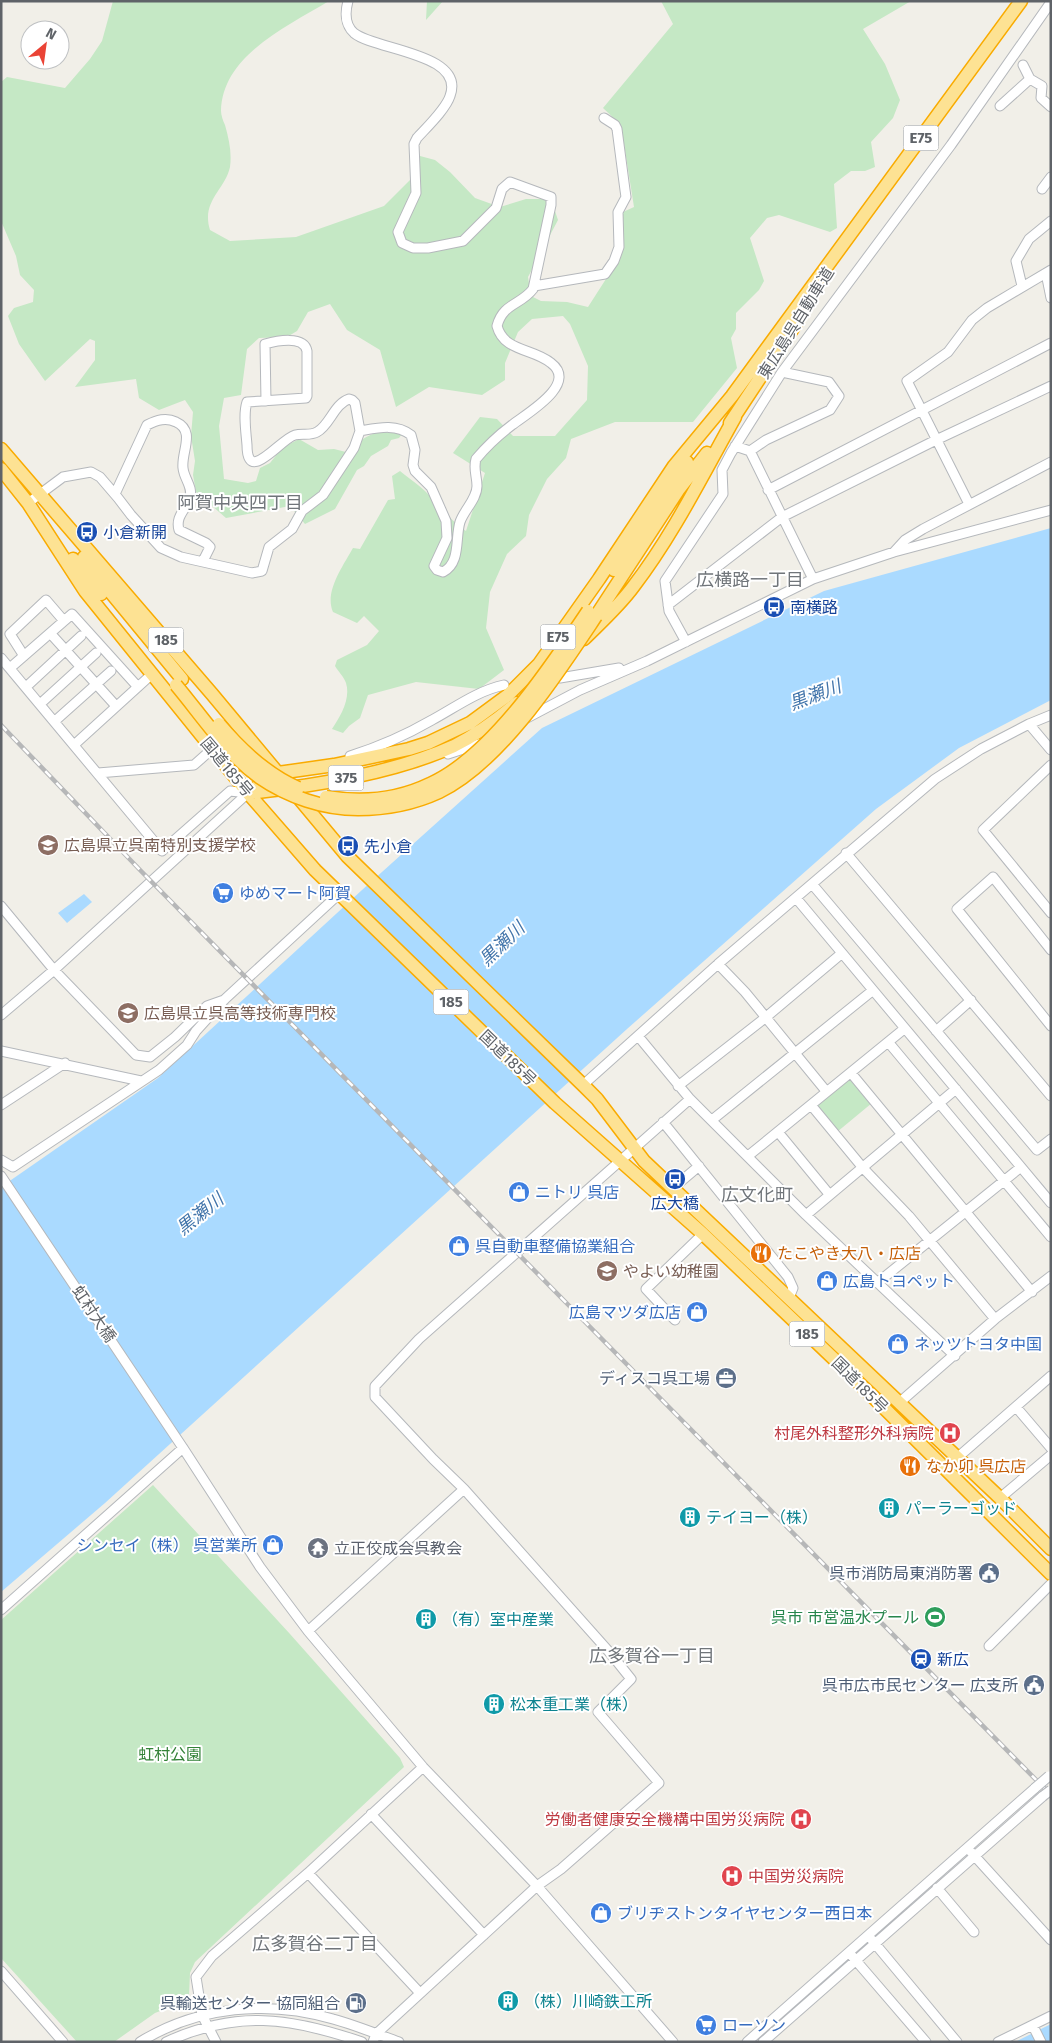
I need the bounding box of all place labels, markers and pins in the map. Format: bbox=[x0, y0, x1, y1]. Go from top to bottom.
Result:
bus stop icon: 小倉新開 bbox=[75, 520, 99, 544]
place label: 小倉新開 bbox=[103, 523, 167, 542]
bus stop icon: 南横路 bbox=[762, 595, 786, 619]
place label: 南横路 bbox=[790, 598, 838, 617]
school or university icon: 広島県立呉南特別支援学校 bbox=[36, 833, 60, 857]
bus stop icon: 先小倉 bbox=[336, 834, 360, 858]
place label: 広島県立呉南特別支援学校 bbox=[64, 836, 256, 855]
place label: 先小倉 bbox=[364, 837, 412, 856]
supermarket icon: ゆめマート阿賀 bbox=[211, 881, 235, 905]
place label: ゆめマート阿賀 bbox=[239, 884, 351, 903]
school or university icon: 広島県立呉高等技術専門校 bbox=[116, 1001, 140, 1025]
place label: 広島県立呉高等技術専門校 bbox=[144, 1004, 336, 1023]
bus stop icon: 広大橋 bbox=[663, 1167, 687, 1191]
shop icon: ニトリ 呉店 bbox=[507, 1180, 531, 1204]
place label: ニトリ 呉店 bbox=[535, 1183, 619, 1202]
place label: 広大橋 bbox=[651, 1194, 699, 1213]
shop icon: 呉自動車整備協業組合 bbox=[447, 1234, 471, 1258]
place label: 呉自動車整備協業組合 bbox=[475, 1237, 635, 1256]
restaurant icon: たこやき大八・広店 bbox=[749, 1241, 773, 1265]
place label: たこやき大八・広店 bbox=[777, 1244, 921, 1263]
school or university icon: やよい幼稚園 bbox=[595, 1259, 619, 1283]
place label: やよい幼稚園 bbox=[623, 1262, 719, 1281]
shop icon: 広島トヨペット bbox=[815, 1269, 839, 1293]
place label: 広島トヨペット bbox=[843, 1272, 955, 1291]
shop icon: 広島マツダ広店 bbox=[685, 1300, 709, 1324]
place label: 広島マツダ広店 bbox=[569, 1303, 681, 1322]
shop icon: ネッツトヨタ中国 bbox=[886, 1332, 910, 1356]
place label: ネッツトヨタ中国 bbox=[914, 1335, 1042, 1354]
office icon: ディスコ呉工場 bbox=[714, 1366, 738, 1390]
place label: ディスコ呉工場 bbox=[599, 1369, 710, 1388]
hospital icon: 村尾外科整形外科病院 bbox=[938, 1421, 962, 1445]
place label: 村尾外科整形外科病院 bbox=[774, 1424, 934, 1443]
restaurant icon: なか卯 呉広店 bbox=[898, 1454, 922, 1478]
place label: なか卯 呉広店 bbox=[926, 1457, 1026, 1476]
building icon: パーラーゴッド bbox=[877, 1496, 901, 1520]
place label: パーラーゴッド bbox=[905, 1499, 1017, 1518]
building icon: テイヨー（株） bbox=[678, 1505, 702, 1529]
place label: テイヨー（株） bbox=[706, 1508, 818, 1527]
shop icon: シンセイ（株） 呉営業所 bbox=[261, 1533, 285, 1557]
place label: シンセイ（株） 呉営業所 bbox=[77, 1536, 257, 1555]
temple icon: 立正佼成会呉教会 bbox=[306, 1536, 330, 1560]
place label: 立正佼成会呉教会 bbox=[334, 1539, 462, 1558]
public building icon: 呉市消防局東消防署 bbox=[977, 1561, 1001, 1585]
place label: 呉市消防局東消防署 bbox=[829, 1564, 973, 1583]
sports icon: 呉市 市営温水プール bbox=[923, 1605, 947, 1629]
building icon: （有）室中産業 bbox=[414, 1607, 438, 1631]
place label: 呉市 市営温水プール bbox=[771, 1608, 919, 1627]
place label: （有）室中産業 bbox=[442, 1610, 554, 1629]
station icon: 新広 bbox=[909, 1647, 933, 1671]
place label: 新広 bbox=[937, 1650, 969, 1669]
public building icon: 呉市広市民センター 広支所 bbox=[1022, 1673, 1046, 1697]
place label: 呉市広市民センター 広支所 bbox=[822, 1676, 1018, 1695]
building icon: 松本重工業（株） bbox=[482, 1692, 506, 1716]
place label: 松本重工業（株） bbox=[510, 1695, 638, 1714]
hospital icon: 労働者健康安全機構中国労災病院 bbox=[789, 1807, 813, 1831]
place label: 労働者健康安全機構中国労災病院 bbox=[545, 1810, 785, 1829]
hospital icon: 中国労災病院 bbox=[720, 1864, 744, 1888]
place label: 中国労災病院 bbox=[748, 1867, 844, 1886]
shop icon: ブリヂストンタイヤセンター西日本 bbox=[589, 1901, 613, 1925]
place label: ブリヂストンタイヤセンター西日本 bbox=[617, 1904, 873, 1923]
building icon: （株）川崎鉄工所 bbox=[496, 1989, 520, 2013]
fuel station icon: 呉輸送センター 協同組合 bbox=[344, 1991, 368, 2015]
place label: （株）川崎鉄工所 bbox=[524, 1992, 652, 2011]
place label: 呉輸送センター 協同組合 bbox=[160, 1994, 340, 2013]
supermarket icon: ローソン bbox=[694, 2013, 718, 2037]
place label: ローソン bbox=[722, 2016, 786, 2035]

